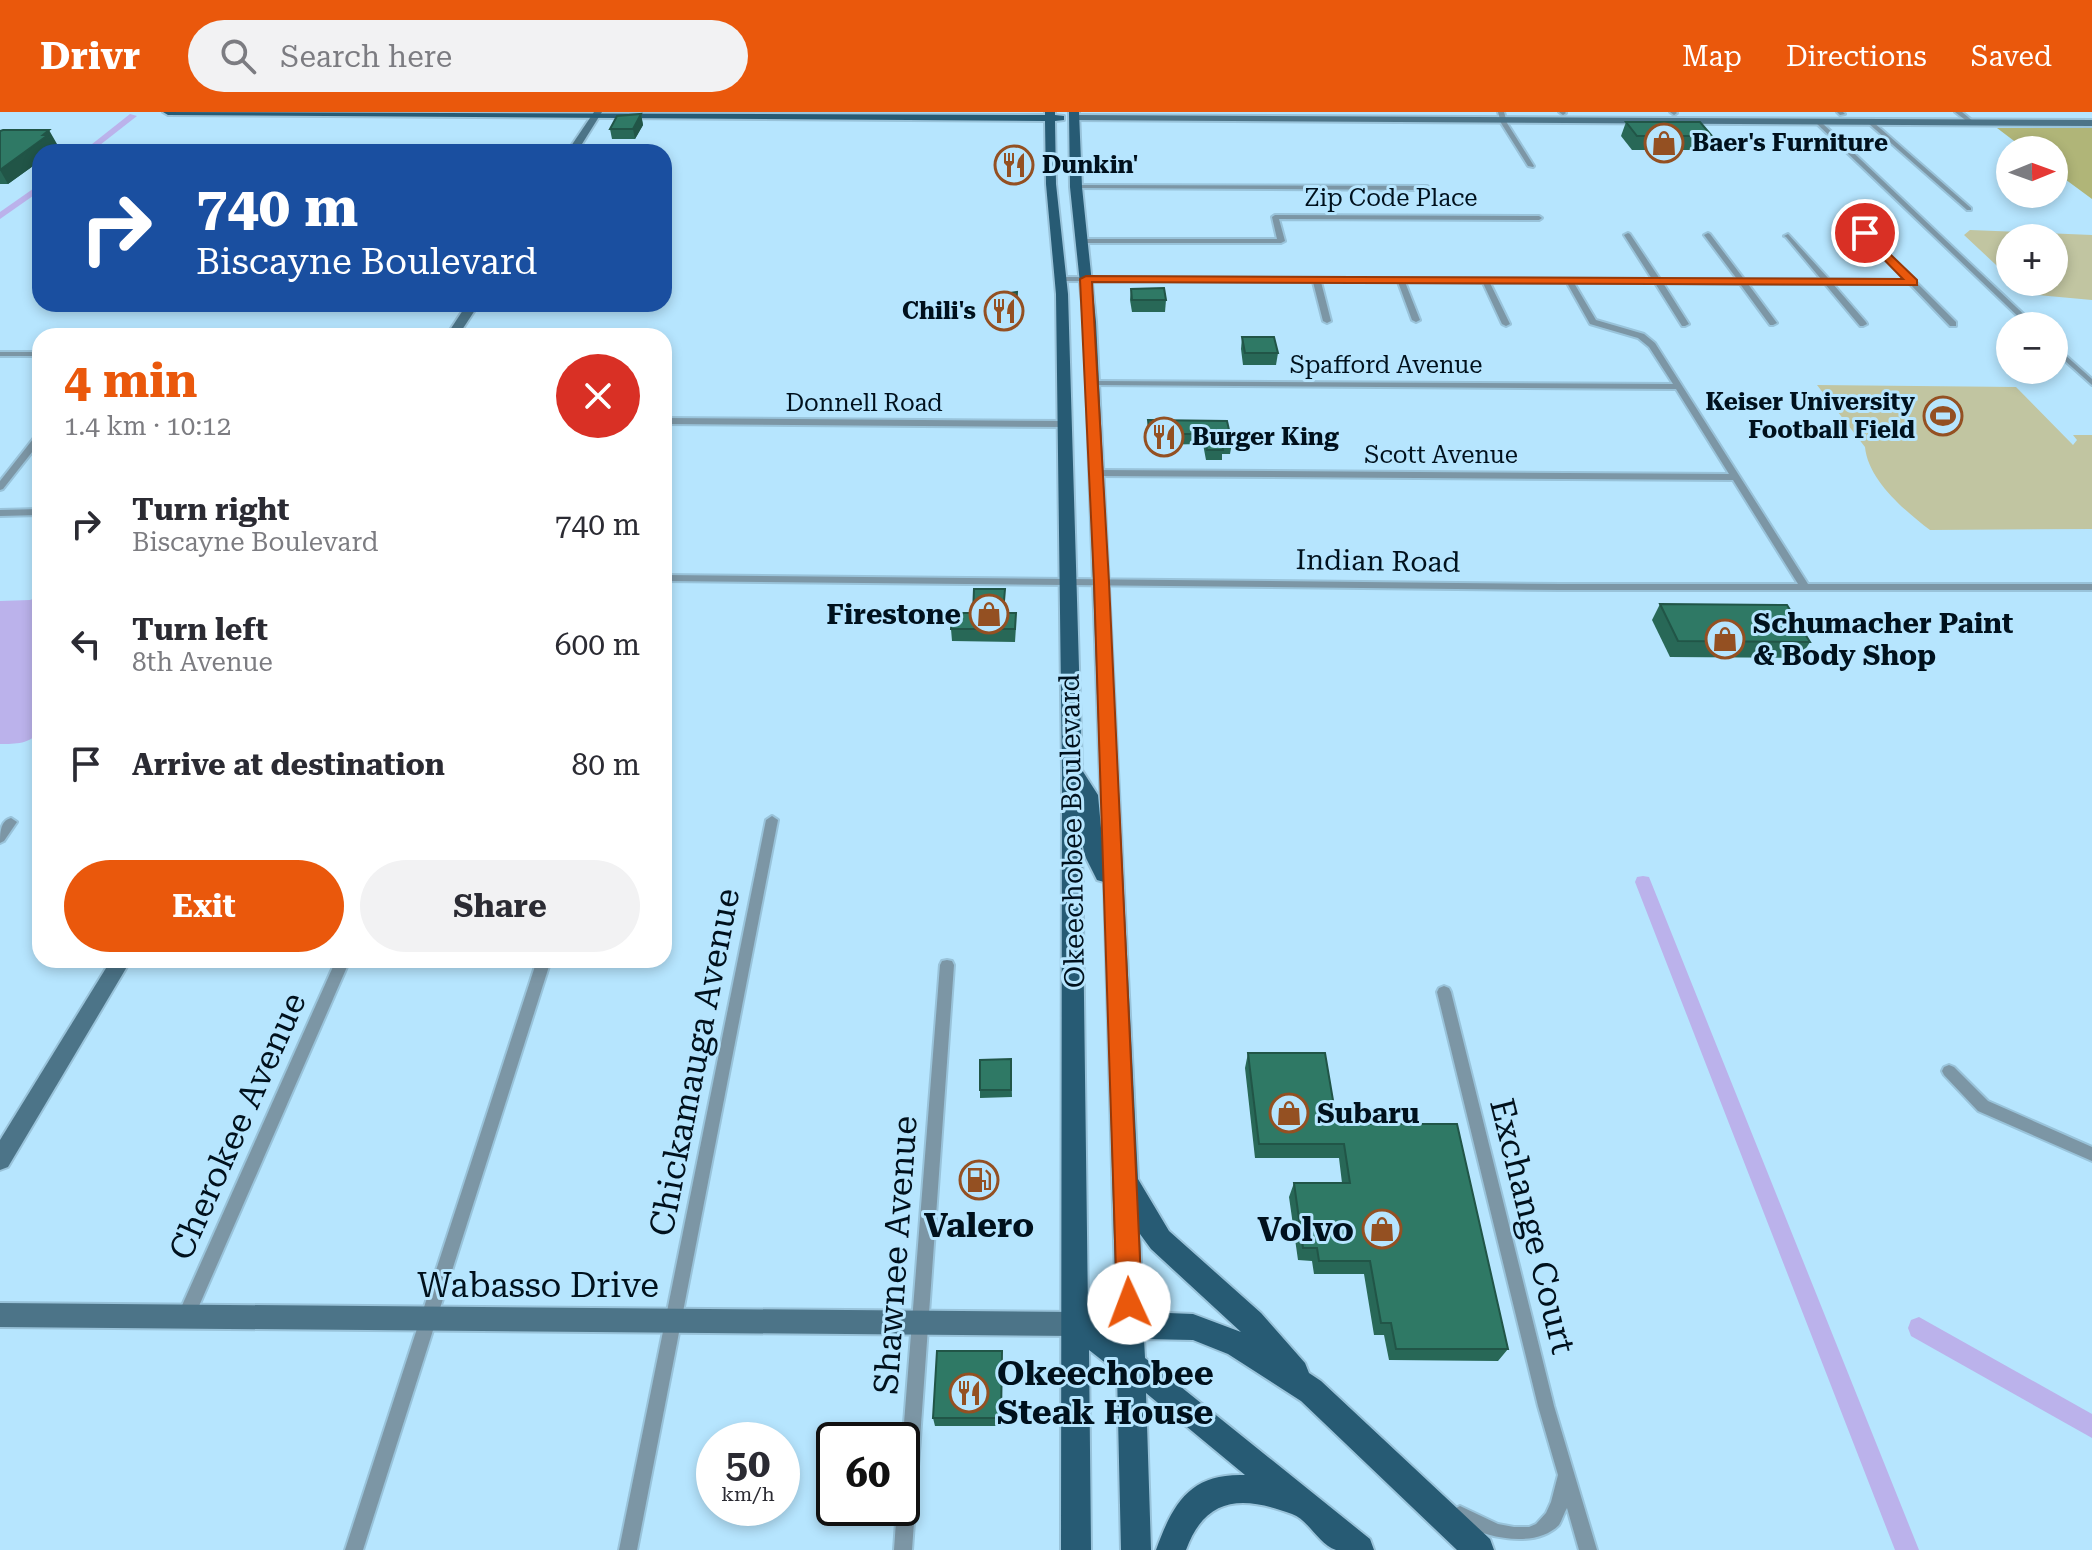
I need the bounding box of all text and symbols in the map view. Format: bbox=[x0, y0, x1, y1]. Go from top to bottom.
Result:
search box bbox=[188, 20, 748, 92]
text: Drivr bbox=[40, 34, 140, 78]
icon: search bbox=[216, 34, 260, 78]
text: Search here bbox=[280, 39, 452, 74]
text: Map bbox=[1682, 40, 1742, 73]
text: Directions bbox=[1786, 40, 1927, 73]
text: Saved bbox=[1971, 40, 2052, 73]
shop icon: Baer's Furniture bbox=[1643, 122, 1685, 164]
place label: Baer's Furniture bbox=[1692, 129, 1888, 157]
north arrow bbox=[1996, 136, 2068, 208]
map controls bbox=[1996, 136, 2068, 384]
restaurant icon: Dunkin' bbox=[993, 144, 1035, 186]
place label: Dunkin' bbox=[1042, 151, 1139, 179]
text: 740 m bbox=[196, 174, 358, 240]
icon: right bbox=[64, 176, 168, 280]
street label: Zip Code Place bbox=[1304, 184, 1478, 212]
pin bbox=[1831, 199, 1899, 267]
icon: arrive bbox=[1843, 211, 1887, 255]
button: + bbox=[1996, 224, 2068, 296]
text: Biscayne Boulevard bbox=[196, 241, 537, 283]
restaurant icon: Chili's bbox=[983, 290, 1025, 332]
place label: Chili's bbox=[902, 297, 976, 325]
button: − bbox=[1996, 312, 2068, 384]
street label: Spafford Avenue bbox=[1290, 351, 1482, 379]
text: 4 min bbox=[64, 353, 197, 409]
button: close bbox=[556, 354, 640, 438]
place label: Keiser University Football Field bbox=[1706, 388, 1915, 444]
street label: Donnell Road bbox=[785, 389, 943, 417]
sports icon: Keiser University Football Field bbox=[1922, 395, 1964, 437]
text: 1.4 km · 10:12 bbox=[64, 411, 231, 441]
restaurant icon: Burger King bbox=[1143, 416, 1185, 458]
place label: Burger King bbox=[1192, 423, 1339, 451]
street label: Scott Avenue bbox=[1364, 441, 1518, 469]
text: Turn right bbox=[132, 492, 289, 527]
icon: right bbox=[64, 502, 108, 546]
text: 740 m bbox=[555, 507, 640, 542]
text: Biscayne Boulevard bbox=[132, 527, 378, 557]
street label: Indian Road bbox=[1295, 543, 1461, 579]
shop icon: Firestone bbox=[968, 593, 1010, 635]
place label: Firestone bbox=[827, 598, 961, 631]
place label: Schumacher Paint & Body Shop bbox=[1753, 607, 2013, 672]
text: Turn left bbox=[132, 612, 268, 647]
shop icon: Schumacher Paint & Body Shop bbox=[1704, 618, 1746, 660]
icon: left bbox=[64, 622, 108, 666]
text: 600 m bbox=[555, 627, 640, 662]
text: 8th Avenue bbox=[132, 647, 273, 677]
street label: Okeechobee Boulevard bbox=[1053, 673, 1091, 988]
icon: arrive bbox=[64, 742, 108, 786]
text: Arrive at destination bbox=[132, 747, 445, 782]
text: 80 m bbox=[571, 747, 640, 782]
button: Exit bbox=[64, 860, 344, 952]
button: Share bbox=[360, 860, 640, 952]
street label: Chickamauga Avenue bbox=[641, 885, 747, 1239]
street label: Cherokee Avenue bbox=[160, 986, 314, 1266]
shop icon: Subaru bbox=[1268, 1092, 1310, 1134]
street label: Exchange Court bbox=[1482, 1094, 1584, 1358]
place label: Subaru bbox=[1317, 1097, 1420, 1130]
street label: Shawnee Avenue bbox=[865, 1114, 925, 1396]
fuel station icon: Valero bbox=[958, 1159, 1000, 1201]
place label: Valero bbox=[924, 1205, 1034, 1245]
shop icon: Volvo bbox=[1361, 1208, 1403, 1250]
place label: Volvo bbox=[1257, 1209, 1354, 1249]
position arrow bbox=[1087, 1261, 1171, 1345]
street label: Wabasso Drive bbox=[417, 1265, 659, 1305]
place label: Okeechobee Steak House bbox=[997, 1353, 1214, 1432]
restaurant icon: Okeechobee Steak House bbox=[948, 1372, 990, 1414]
speed limit sign: 60 bbox=[816, 1422, 920, 1526]
text: 50 bbox=[726, 1440, 770, 1487]
text: km/h bbox=[721, 1482, 775, 1506]

